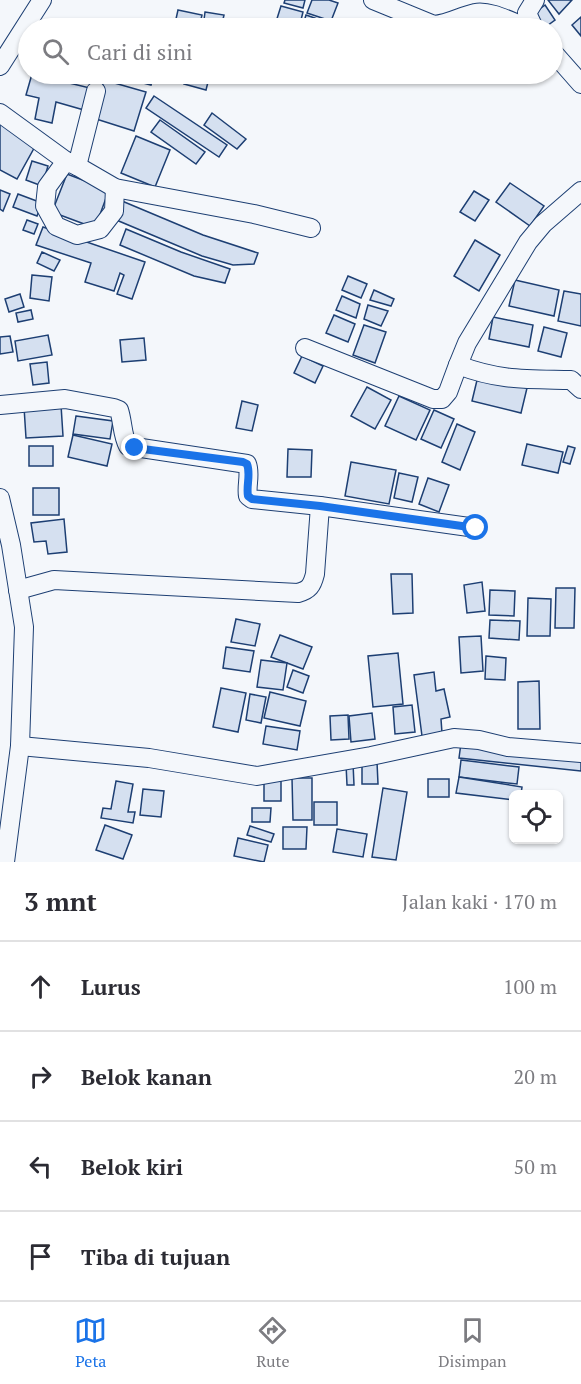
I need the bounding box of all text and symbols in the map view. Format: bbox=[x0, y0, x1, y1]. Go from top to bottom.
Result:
search box bbox=[18, 18, 563, 84]
icon: search bbox=[39, 35, 72, 68]
text: Cari di sini bbox=[87, 37, 193, 66]
route end bbox=[121, 434, 147, 460]
route start bbox=[462, 514, 488, 540]
map controls bbox=[509, 790, 563, 844]
button: locate bbox=[509, 790, 563, 844]
text: 3 mnt bbox=[24, 884, 97, 918]
text: Jalan kaki · 170 m bbox=[402, 888, 557, 915]
icon: ahead bbox=[24, 970, 57, 1003]
text: Lurus bbox=[81, 972, 141, 1001]
text: 100 m bbox=[503, 973, 557, 1000]
icon: right bbox=[24, 1060, 57, 1093]
text: Belok kanan bbox=[81, 1062, 212, 1091]
text: 20 m bbox=[514, 1063, 557, 1090]
icon: left bbox=[24, 1150, 57, 1183]
text: Belok kiri bbox=[81, 1152, 183, 1181]
text: 50 m bbox=[514, 1153, 557, 1180]
icon: arrive bbox=[24, 1240, 57, 1273]
text: Tiba di tujuan bbox=[81, 1242, 230, 1271]
tab: Peta bbox=[74, 1314, 107, 1372]
tab: Rute bbox=[256, 1314, 290, 1372]
tab: Disimpan bbox=[438, 1314, 507, 1372]

